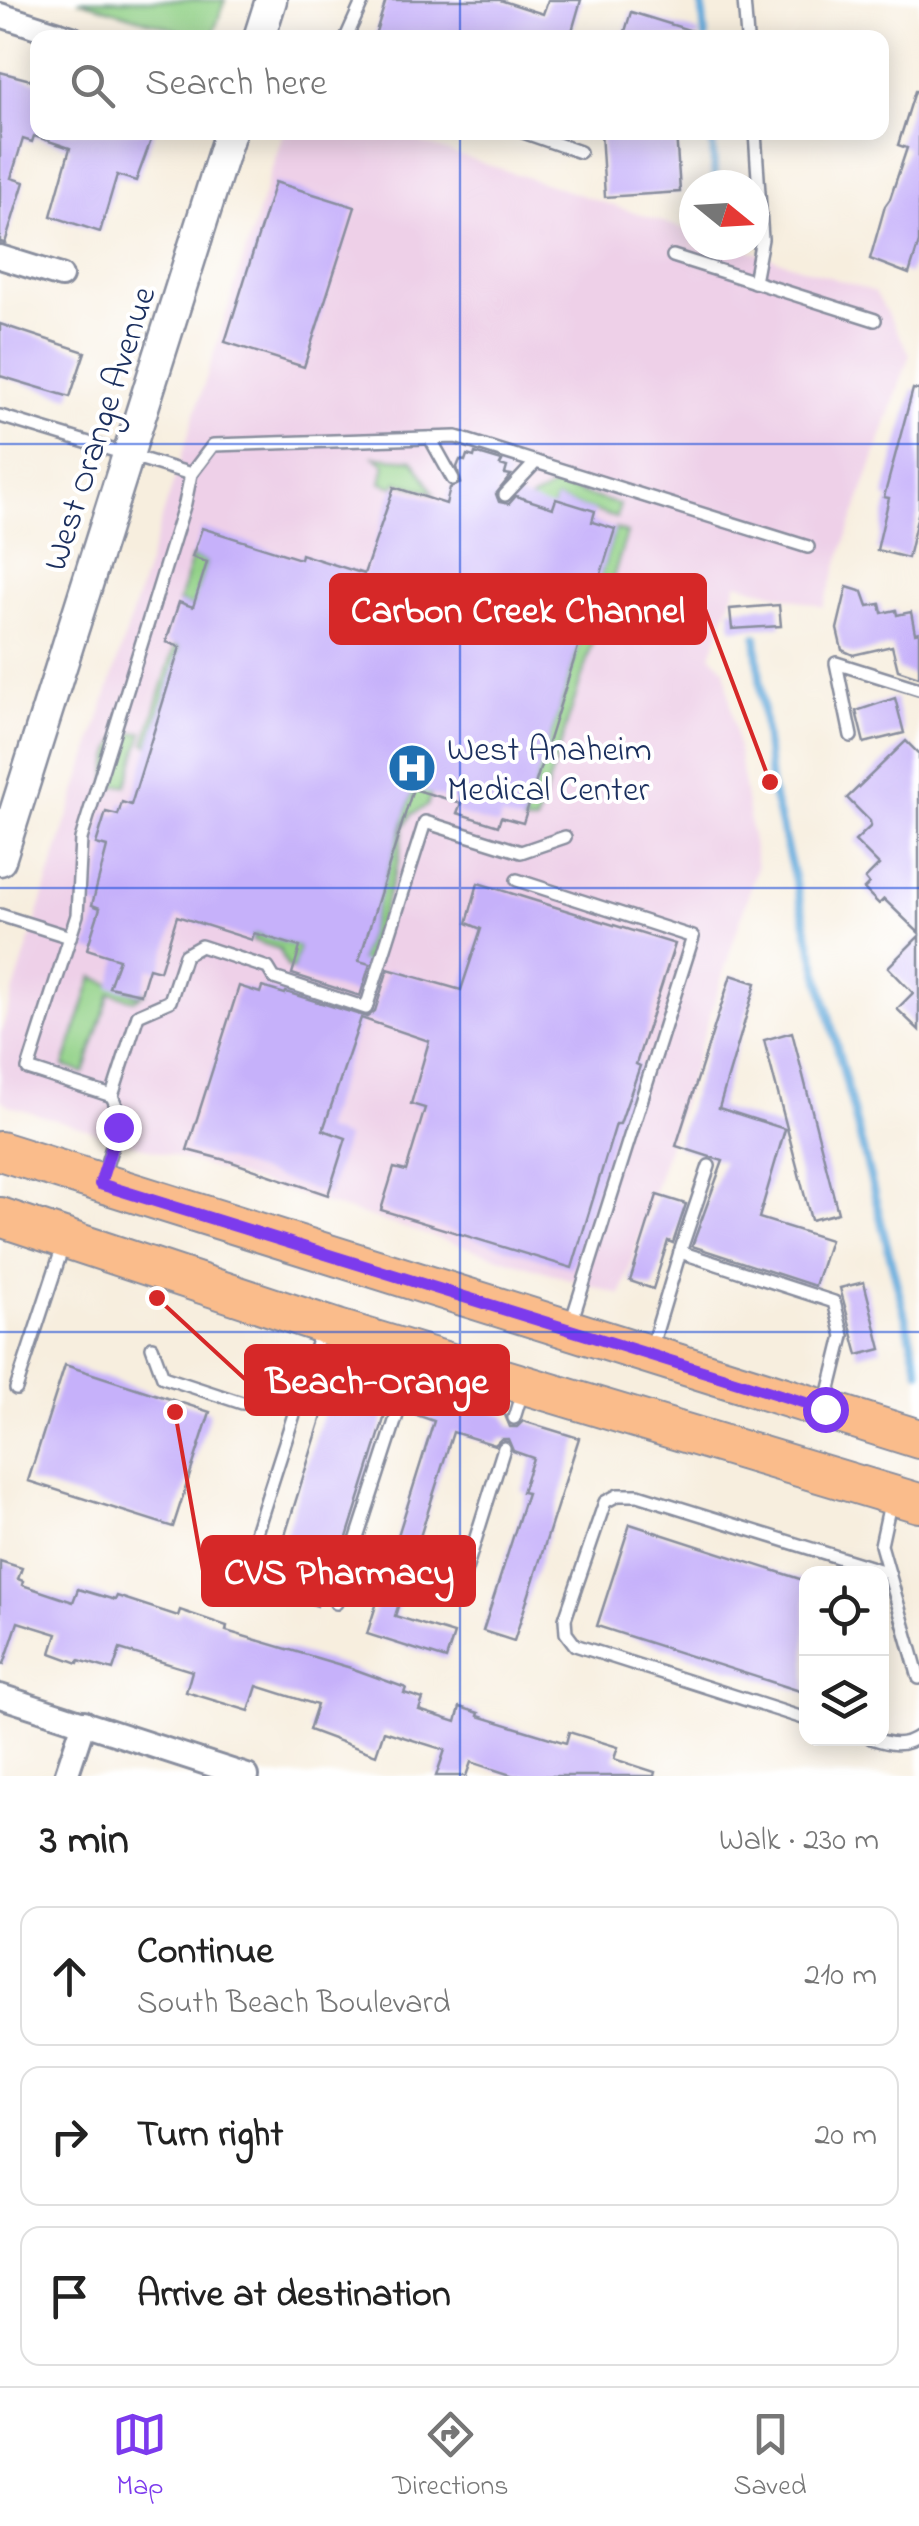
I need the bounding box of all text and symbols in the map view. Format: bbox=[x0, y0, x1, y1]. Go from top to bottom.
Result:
search box bbox=[30, 30, 889, 140]
text: Search here bbox=[145, 57, 327, 113]
icon: search bbox=[65, 58, 120, 113]
north arrow bbox=[679, 170, 769, 260]
street label: West Orange Avenue bbox=[31, 280, 171, 578]
callout: Carbon Creek Channel bbox=[331, 575, 705, 643]
text: Carbon Creek Channel bbox=[351, 585, 685, 641]
place label: West Anaheim Medical Center bbox=[447, 726, 652, 817]
hospital icon: West Anaheim Medical Center bbox=[386, 742, 438, 794]
route end bbox=[96, 1105, 142, 1151]
callout: Beach-Orange bbox=[246, 1346, 508, 1414]
text: Beach-Orange bbox=[264, 1356, 489, 1412]
route start bbox=[803, 1387, 849, 1433]
callout: CVS Pharmacy bbox=[203, 1537, 474, 1605]
text: CVS Pharmacy bbox=[224, 1547, 454, 1603]
map controls bbox=[799, 1566, 889, 1746]
button: locate bbox=[799, 1566, 889, 1656]
button: layers bbox=[799, 1656, 889, 1746]
text: 3 min bbox=[40, 1811, 129, 1872]
text: Walk · 230 m bbox=[719, 1818, 879, 1865]
text: Continue bbox=[137, 1925, 273, 1981]
icon: ahead bbox=[42, 1949, 97, 2004]
text: 210 m bbox=[804, 1953, 877, 2000]
text: South Beach Boulevard bbox=[137, 1981, 451, 2028]
text: Turn right bbox=[137, 2108, 283, 2164]
icon: right bbox=[42, 2109, 97, 2164]
text: 20 m bbox=[814, 2113, 877, 2160]
text: Arrive at destination bbox=[137, 2268, 451, 2324]
icon: arrive bbox=[42, 2269, 97, 2324]
tab: Map bbox=[112, 2407, 167, 2508]
tab: Directions bbox=[392, 2407, 509, 2508]
tab: Saved bbox=[734, 2407, 807, 2508]

